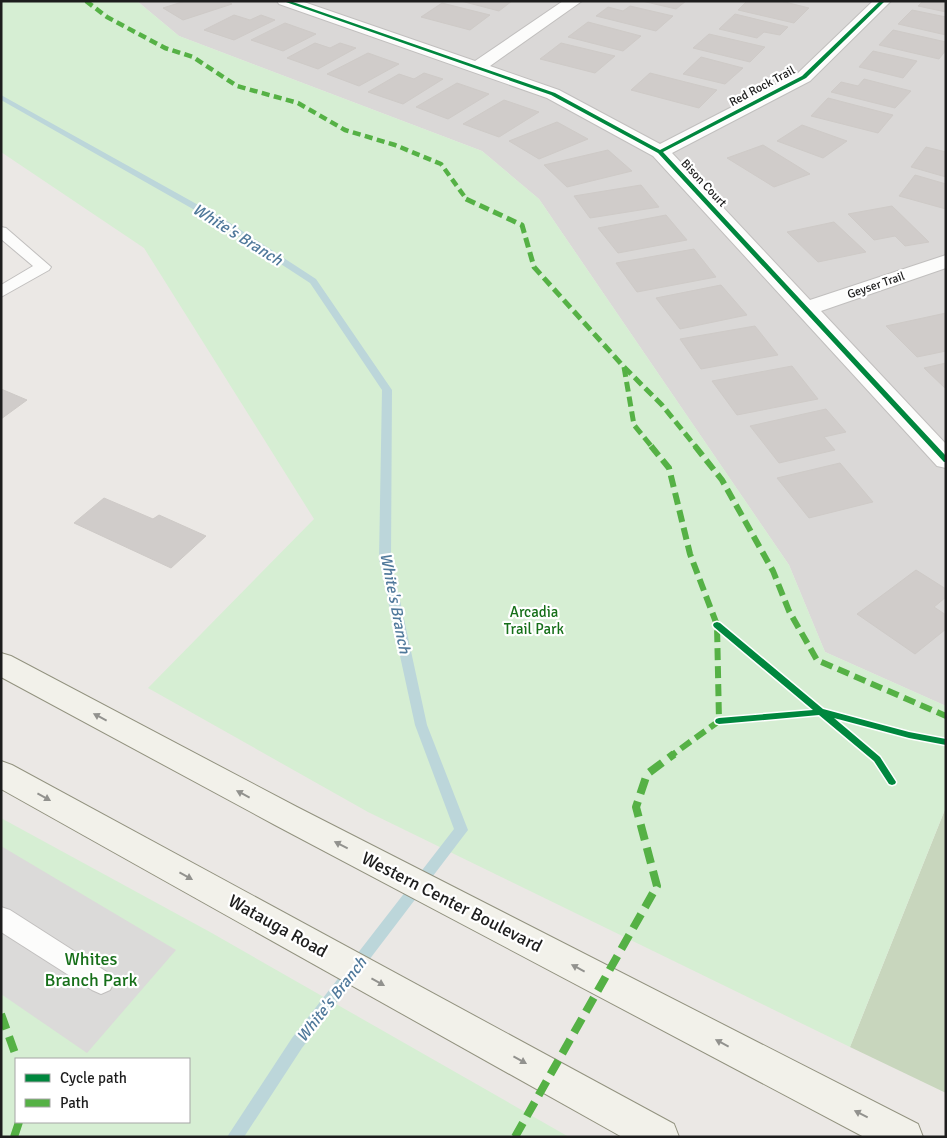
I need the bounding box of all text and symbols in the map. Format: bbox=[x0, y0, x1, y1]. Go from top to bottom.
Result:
street label: Red Rock Trail bbox=[727, 63, 798, 110]
street label: Bison Court bbox=[678, 156, 730, 210]
water label: White's Branch bbox=[189, 199, 287, 271]
street label: Geyser Trail bbox=[845, 268, 907, 302]
water label: White's Branch bbox=[375, 551, 415, 656]
park label: Arcadia Trail Park bbox=[504, 603, 565, 638]
one-way arrow bbox=[93, 713, 107, 721]
one-way arrow bbox=[237, 789, 250, 798]
one-way arrow bbox=[37, 793, 51, 802]
one-way arrow bbox=[333, 841, 348, 849]
street label: Western Center Boulevard bbox=[358, 847, 546, 957]
one-way arrow bbox=[179, 872, 194, 880]
street label: Watauga Road bbox=[225, 890, 331, 962]
park label: Whites Branch Park bbox=[45, 948, 137, 991]
water label: White's Branch bbox=[292, 952, 372, 1046]
one-way arrow bbox=[571, 964, 585, 972]
one-way arrow bbox=[371, 977, 385, 986]
one-way arrow bbox=[715, 1039, 729, 1047]
one-way arrow bbox=[513, 1056, 528, 1064]
legend bbox=[15, 1058, 190, 1123]
text: Cycle path bbox=[60, 1069, 127, 1087]
text: Path bbox=[60, 1094, 89, 1112]
one-way arrow bbox=[854, 1110, 868, 1118]

